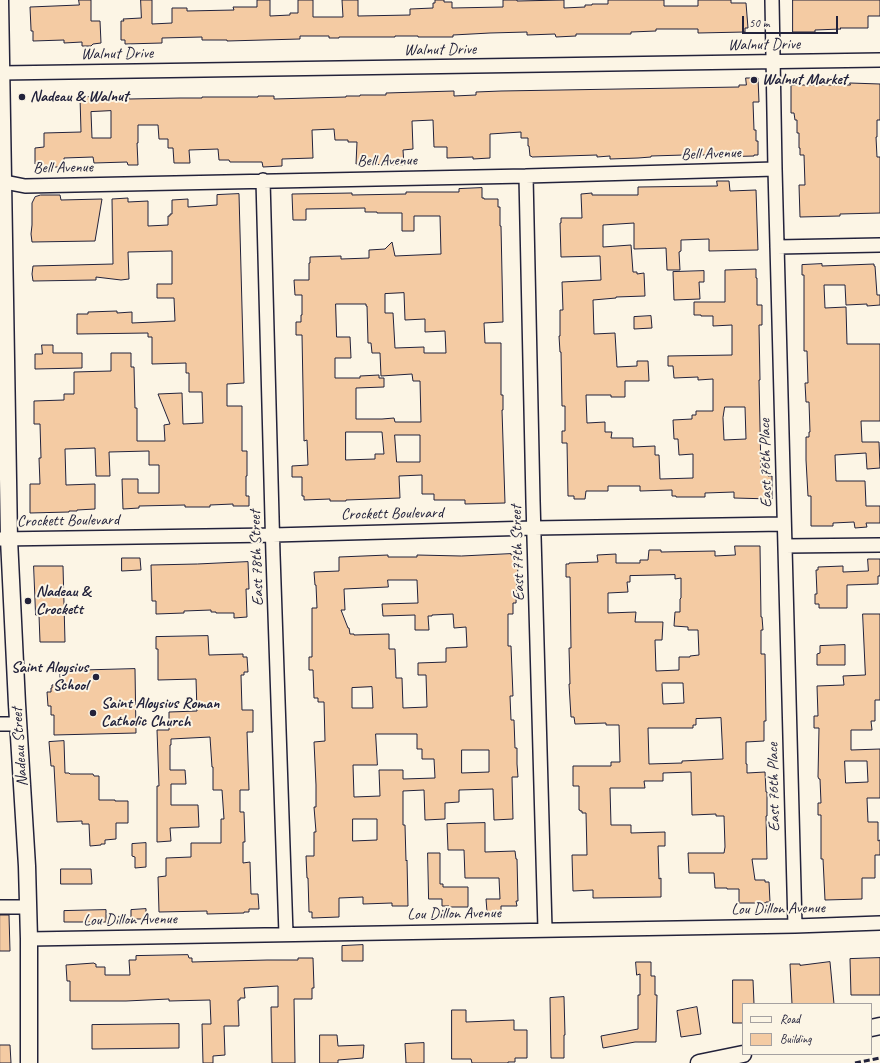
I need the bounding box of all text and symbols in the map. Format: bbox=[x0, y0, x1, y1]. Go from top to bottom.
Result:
scale bar bbox=[744, 8, 840, 34]
text: 50 m bbox=[749, 15, 769, 31]
street label: Walnut Drive bbox=[728, 35, 800, 55]
street label: Walnut Drive bbox=[404, 40, 476, 60]
street label: Walnut Drive bbox=[81, 44, 153, 64]
place label: Walnut Market bbox=[762, 70, 847, 90]
marker: Walnut Market bbox=[749, 75, 759, 85]
place label: Nadeau & Walnut bbox=[30, 87, 128, 107]
marker: Nadeau & Walnut bbox=[17, 92, 27, 102]
street label: Bell Avenue bbox=[681, 143, 741, 165]
street label: Bell Avenue bbox=[357, 151, 417, 171]
street label: Bell Avenue bbox=[33, 158, 93, 178]
street label: East 76th Place bbox=[756, 418, 776, 508]
street label: Crockett Boulevard bbox=[341, 504, 443, 524]
street label: East 77th Street bbox=[507, 505, 529, 601]
street label: East 78th Street bbox=[246, 510, 268, 606]
street label: Crockett Boulevard bbox=[17, 511, 119, 531]
place label: Nadeau & Crockett bbox=[36, 582, 90, 620]
marker: Nadeau & Crockett bbox=[23, 596, 33, 606]
place label: Saint Aloysius School bbox=[11, 658, 88, 696]
marker: Saint Aloysius School bbox=[91, 672, 101, 682]
place label: Saint Aloysius Roman Catholic Church bbox=[101, 694, 219, 732]
street label: Nadeau Street bbox=[8, 707, 32, 787]
marker: Saint Aloysius Roman Catholic Church bbox=[88, 708, 98, 718]
street label: East 76th Place bbox=[764, 742, 784, 832]
street label: Lou Dillon Avenue bbox=[731, 899, 825, 919]
street label: Lou Dillon Avenue bbox=[407, 904, 501, 924]
street label: Lou Dillon Avenue bbox=[83, 910, 177, 930]
legend bbox=[742, 1003, 872, 1055]
text: Road bbox=[780, 1011, 800, 1027]
text: Building bbox=[780, 1031, 812, 1047]

